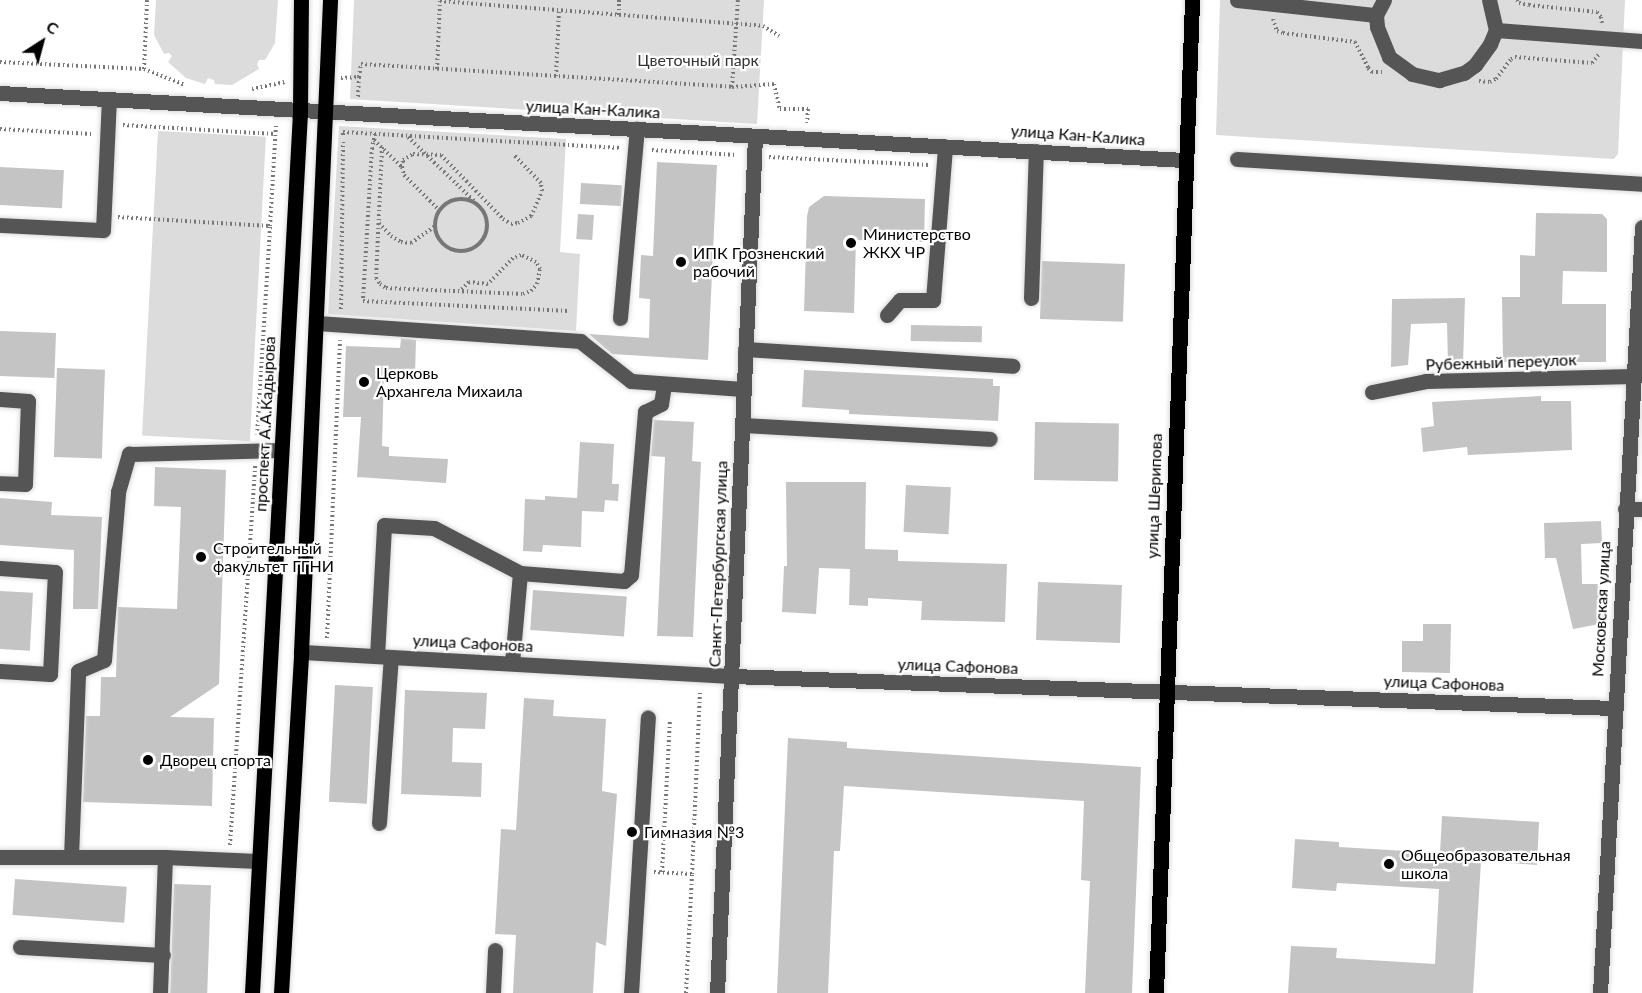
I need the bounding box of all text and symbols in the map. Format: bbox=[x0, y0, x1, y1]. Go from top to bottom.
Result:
north arrow bbox=[12, 12, 72, 72]
text: С bbox=[43, 16, 63, 38]
park label: Цветочный парк bbox=[637, 50, 759, 70]
street label: улица Кан-Калика bbox=[525, 96, 661, 122]
street label: улица Кан-Калика bbox=[1010, 121, 1146, 149]
place label: Министерство ЖКХ ЧР bbox=[863, 224, 971, 262]
marker: Министерство ЖКХ ЧР bbox=[844, 236, 858, 250]
place label: ИПК Грозненский рабочий bbox=[693, 243, 824, 281]
marker: ИПК Грозненский рабочий bbox=[674, 255, 688, 269]
street label: проспект А.А.Кадырова bbox=[251, 336, 279, 512]
street label: Рубежный переулок bbox=[1425, 350, 1577, 374]
place label: Церковь Архангела Михаила bbox=[376, 363, 523, 401]
marker: Церковь Архангела Михаила bbox=[357, 375, 371, 389]
street label: улица Шерипова bbox=[1142, 433, 1166, 559]
street label: Санкт-Петербургская улица bbox=[705, 460, 731, 668]
place label: Строительный факультет ГГНИ bbox=[213, 538, 334, 576]
street label: Московская улица bbox=[1588, 541, 1614, 677]
marker: Строительный факультет ГГНИ bbox=[194, 550, 208, 564]
street label: улица Сафонова bbox=[412, 630, 534, 656]
street label: улица Сафонова bbox=[897, 654, 1019, 678]
street label: улица Сафонова bbox=[1383, 671, 1505, 695]
place label: Дворец спорта bbox=[160, 750, 271, 770]
marker: Дворец спорта bbox=[141, 753, 155, 767]
place label: Гимназия №3 bbox=[644, 822, 744, 842]
marker: Гимназия №3 bbox=[625, 825, 639, 839]
place label: Общеобразовательная школа bbox=[1401, 845, 1571, 883]
marker: Общеобразовательная школа bbox=[1382, 857, 1396, 871]

